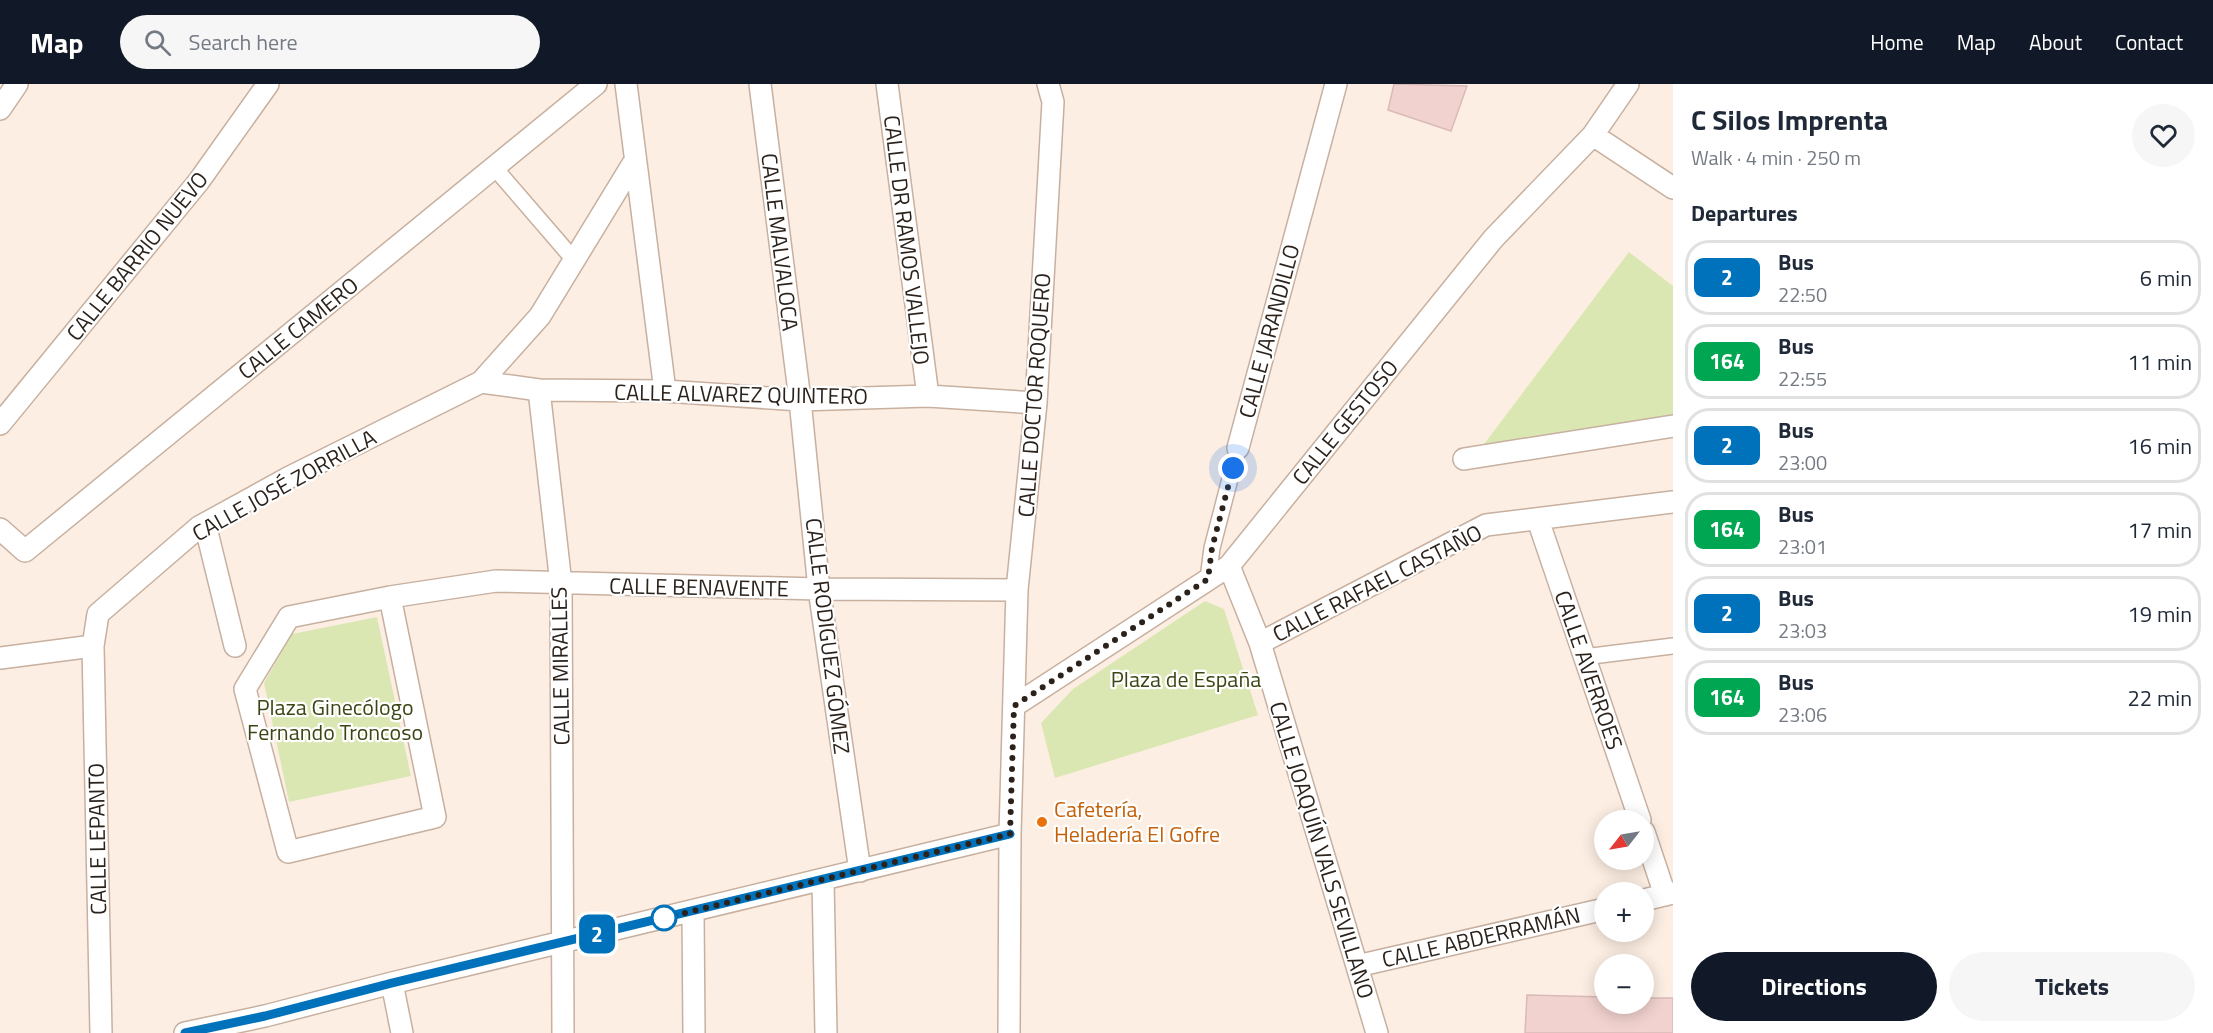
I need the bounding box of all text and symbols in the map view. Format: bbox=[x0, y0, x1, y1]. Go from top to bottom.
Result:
search box bbox=[120, 15, 540, 69]
text: Map bbox=[30, 21, 84, 64]
text: Search here bbox=[189, 25, 298, 59]
icon: search bbox=[141, 26, 174, 59]
text: Home bbox=[1870, 26, 1924, 58]
text: Map bbox=[1957, 26, 1996, 58]
text: About bbox=[2029, 26, 2082, 58]
text: Contact bbox=[2115, 26, 2183, 58]
text: C Silos Imprenta bbox=[1691, 98, 1888, 141]
button: heart bbox=[2132, 104, 2195, 167]
street label: CALLE DR RAMOS VALLEJO bbox=[875, 113, 939, 367]
text: Walk · 4 min · 250 m bbox=[1691, 142, 1861, 173]
street label: CALLE MALVALOCA bbox=[752, 151, 808, 333]
street label: CALLE BARRIO NUEVO bbox=[58, 164, 216, 348]
text: Departures bbox=[1691, 196, 1798, 230]
street label: CALLE JARANDILLO bbox=[1229, 240, 1309, 422]
text: Bus bbox=[1778, 245, 1814, 279]
text: 2 bbox=[1721, 261, 1733, 293]
text: 6 min bbox=[2140, 261, 2192, 295]
street label: CALLE CAMERO bbox=[230, 269, 366, 387]
street label: CALLE DOCTOR ROQUERO bbox=[1009, 272, 1059, 518]
text: 22:50 bbox=[1778, 279, 1827, 310]
text: Bus bbox=[1778, 329, 1814, 363]
text: 164 bbox=[1709, 345, 1745, 377]
text: 11 min bbox=[2127, 345, 2192, 379]
street label: CALLE GESTOSO bbox=[1284, 352, 1406, 492]
text: 22:55 bbox=[1778, 363, 1827, 394]
street label: CALLE ALVAREZ QUINTERO bbox=[614, 375, 868, 413]
text: Bus bbox=[1778, 413, 1814, 447]
street label: CALLE JOSÉ ZORRILLA bbox=[186, 420, 382, 550]
text: 2 bbox=[1721, 429, 1733, 461]
text: 16 min bbox=[2127, 429, 2192, 463]
text: 23:00 bbox=[1778, 447, 1827, 478]
your location bbox=[1218, 453, 1248, 483]
text: Bus bbox=[1778, 497, 1814, 531]
text: 164 bbox=[1709, 513, 1745, 545]
text: 17 min bbox=[2127, 513, 2192, 547]
street label: CALLE RAFAEL CASTAÑO bbox=[1266, 515, 1488, 651]
street label: CALLE RODIGUEZ GÓMEZ bbox=[797, 516, 859, 756]
text: 23:01 bbox=[1778, 531, 1827, 562]
street label: CALLE BENAVENTE bbox=[609, 568, 789, 606]
text: Bus bbox=[1778, 581, 1814, 615]
street label: CALLE MIRALLES bbox=[542, 586, 578, 746]
street label: CALLE AVERROES bbox=[1546, 586, 1632, 754]
text: 2 bbox=[1721, 597, 1733, 629]
text: 19 min bbox=[2127, 597, 2192, 631]
text: 23:03 bbox=[1778, 615, 1827, 646]
park label: Plaza de España bbox=[1111, 662, 1261, 696]
text: Bus bbox=[1778, 665, 1814, 699]
text: 164 bbox=[1709, 681, 1745, 713]
text: 22 min bbox=[2127, 681, 2192, 715]
park label: Plaza Ginecólogo Fernando Troncoso bbox=[247, 690, 423, 749]
street label: CALLE JOAQUÍN VALS SEVILLANO bbox=[1261, 697, 1383, 1003]
text: 23:06 bbox=[1778, 699, 1827, 730]
street label: CALLE LEPANTO bbox=[79, 763, 115, 915]
place label: Cafetería, Heladería El Gofre bbox=[1054, 792, 1220, 851]
north arrow bbox=[1594, 810, 1654, 870]
map controls bbox=[1594, 810, 1654, 1014]
marker: Cafetería, Heladería El Gofre bbox=[1035, 815, 1049, 829]
button: + bbox=[1594, 882, 1654, 942]
street label: CALLE ABDERRAMÁN bbox=[1378, 898, 1584, 976]
unlabelled marker bbox=[651, 905, 677, 931]
line badge: 2 bbox=[578, 914, 616, 954]
text: 2 bbox=[591, 918, 603, 950]
button: Directions bbox=[1691, 952, 1937, 1021]
button: Tickets bbox=[1949, 952, 2195, 1021]
button: − bbox=[1594, 954, 1654, 1014]

